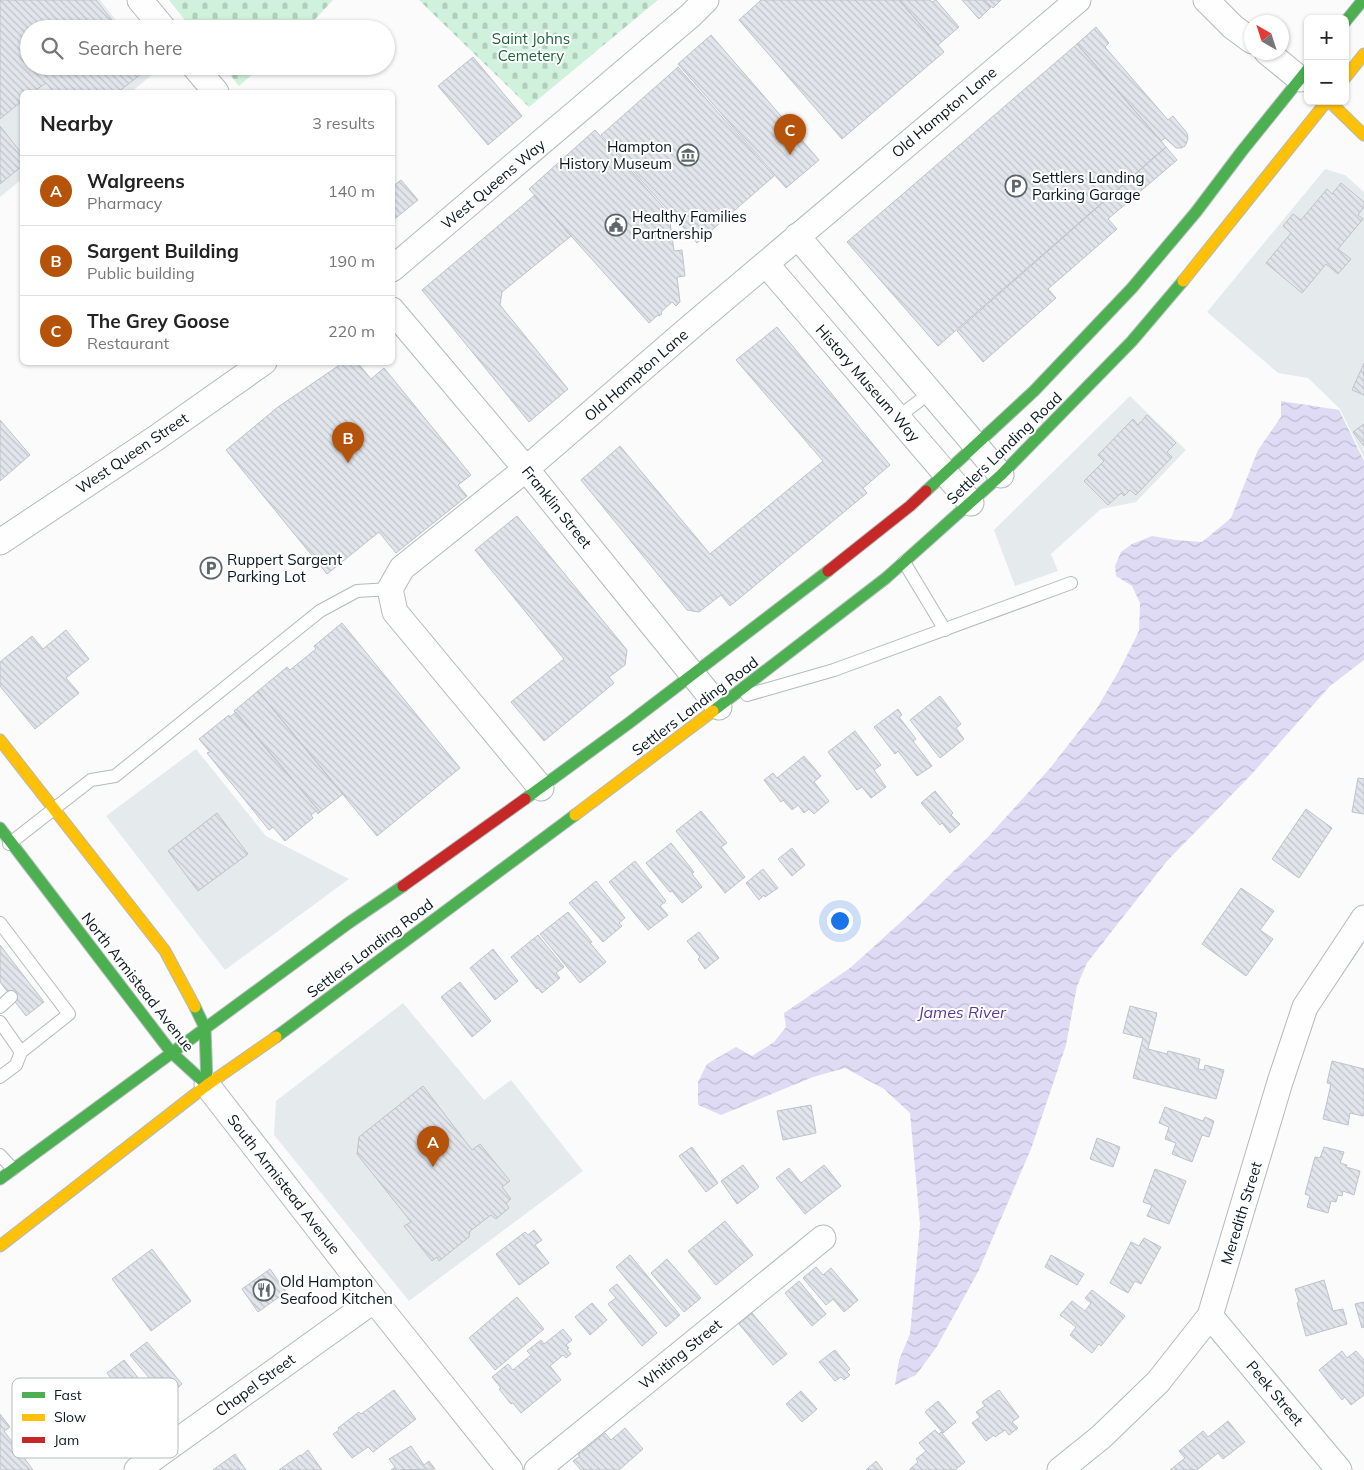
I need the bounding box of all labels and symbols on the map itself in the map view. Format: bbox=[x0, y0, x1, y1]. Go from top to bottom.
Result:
north arrow bbox=[1244, 15, 1289, 60]
park label: Saint Johns Cemetery bbox=[492, 29, 570, 65]
street label: Old Hampton Lane bbox=[888, 63, 1000, 161]
pin: C bbox=[774, 114, 806, 155]
street label: West Queens Way bbox=[437, 135, 549, 233]
place label: Hampton History Museum bbox=[559, 137, 672, 173]
museum icon: Hampton History Museum bbox=[676, 143, 700, 167]
place label: Settlers Landing Parking Garage bbox=[1032, 168, 1145, 204]
parking icon: Settlers Landing Parking Garage bbox=[1004, 174, 1028, 198]
place label: Healthy Families Partnership bbox=[632, 207, 747, 243]
public building icon: Healthy Families Partnership bbox=[604, 213, 628, 237]
street label: History Museum Way bbox=[812, 320, 924, 446]
street label: Old Hampton Lane bbox=[580, 325, 692, 425]
street label: Settlers Landing Road bbox=[942, 388, 1066, 508]
street label: West Queen Street bbox=[72, 408, 192, 498]
pin: B bbox=[332, 422, 364, 463]
street label: Franklin Street bbox=[518, 462, 596, 552]
place label: Ruppert Sargent Parking Lot bbox=[227, 550, 342, 586]
parking icon: Ruppert Sargent Parking Lot bbox=[199, 556, 223, 580]
street label: Settlers Landing Road bbox=[628, 652, 762, 760]
street label: Settlers Landing Road bbox=[303, 894, 437, 1002]
your location bbox=[827, 908, 853, 934]
street label: North Armistead Avenue bbox=[78, 909, 198, 1055]
water label: James River bbox=[916, 1002, 1007, 1022]
street label: South Armistead Avenue bbox=[223, 1110, 345, 1258]
pin: A bbox=[417, 1126, 449, 1167]
street label: Meredith Street bbox=[1216, 1159, 1266, 1267]
place label: Old Hampton Seafood Kitchen bbox=[280, 1272, 393, 1308]
restaurant icon: Old Hampton Seafood Kitchen bbox=[252, 1278, 276, 1302]
street label: Whiting Street bbox=[635, 1315, 725, 1393]
street label: Chapel Street bbox=[211, 1350, 299, 1420]
street label: Peek Street bbox=[1242, 1357, 1308, 1429]
legend bbox=[12, 1378, 178, 1458]
text: Fast bbox=[54, 1386, 82, 1404]
text: Slow bbox=[54, 1408, 86, 1426]
text: Jam bbox=[54, 1431, 79, 1449]

